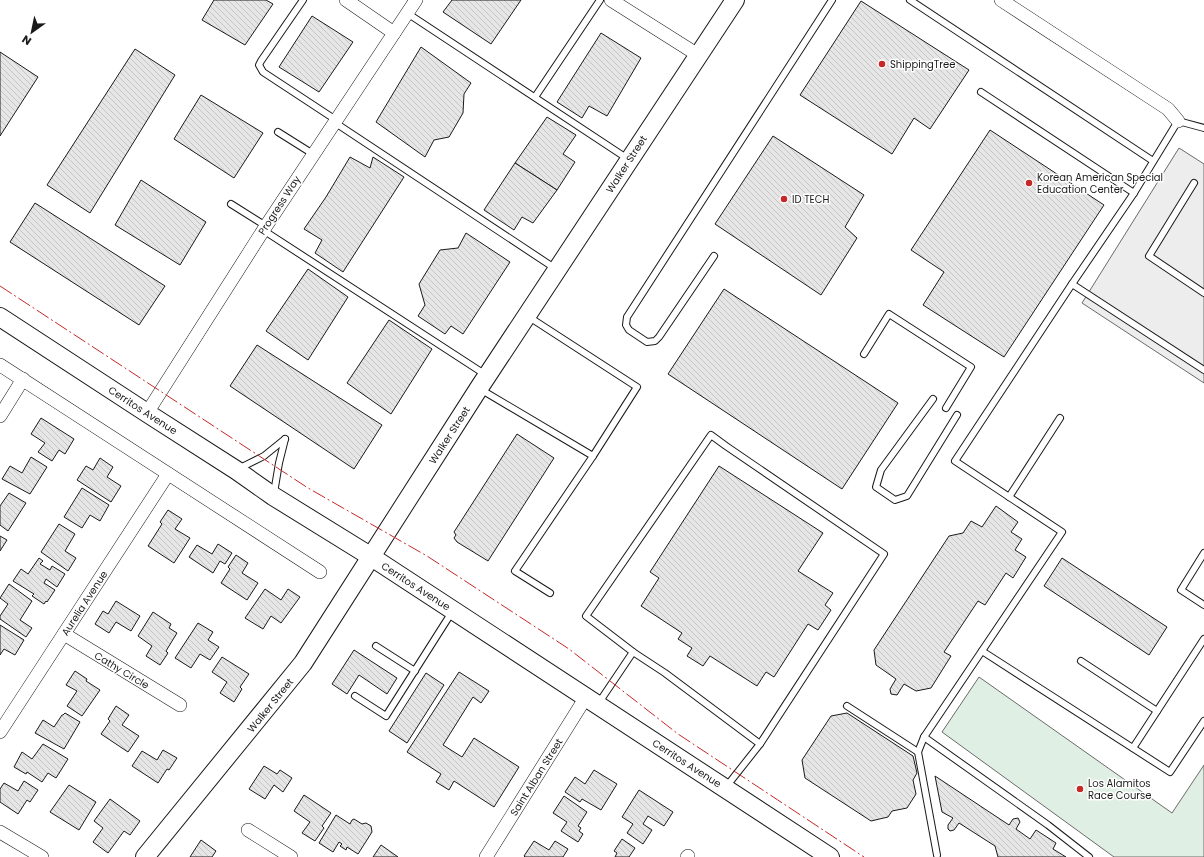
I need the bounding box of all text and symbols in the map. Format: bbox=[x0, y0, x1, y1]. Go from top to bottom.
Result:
north arrow bbox=[12, 12, 52, 52]
text: N bbox=[19, 31, 34, 49]
place label: ShippingTree bbox=[890, 57, 955, 72]
marker: ShippingTree bbox=[877, 59, 887, 69]
street label: Walker Street bbox=[602, 132, 651, 196]
place label: Korean American Special Education Center bbox=[1037, 170, 1163, 197]
street label: Progress Way bbox=[255, 172, 304, 238]
marker: Korean American Special Education Center bbox=[1024, 178, 1034, 188]
place label: ID TECH bbox=[792, 192, 829, 207]
marker: ID TECH bbox=[779, 194, 789, 204]
street label: Cerritos Avenue bbox=[105, 383, 180, 438]
street label: Walker Street bbox=[425, 403, 474, 467]
street label: Cerritos Avenue bbox=[378, 559, 453, 614]
street label: Aurelia Avenue bbox=[58, 568, 111, 639]
street label: Cathy Circle bbox=[92, 648, 152, 693]
street label: Walker Street bbox=[244, 675, 297, 736]
street label: Saint Alban Street bbox=[507, 735, 567, 819]
street label: Cerritos Avenue bbox=[649, 736, 724, 791]
place label: Los Alamitos Race Course bbox=[1088, 776, 1151, 803]
marker: Los Alamitos Race Course bbox=[1075, 784, 1085, 794]

